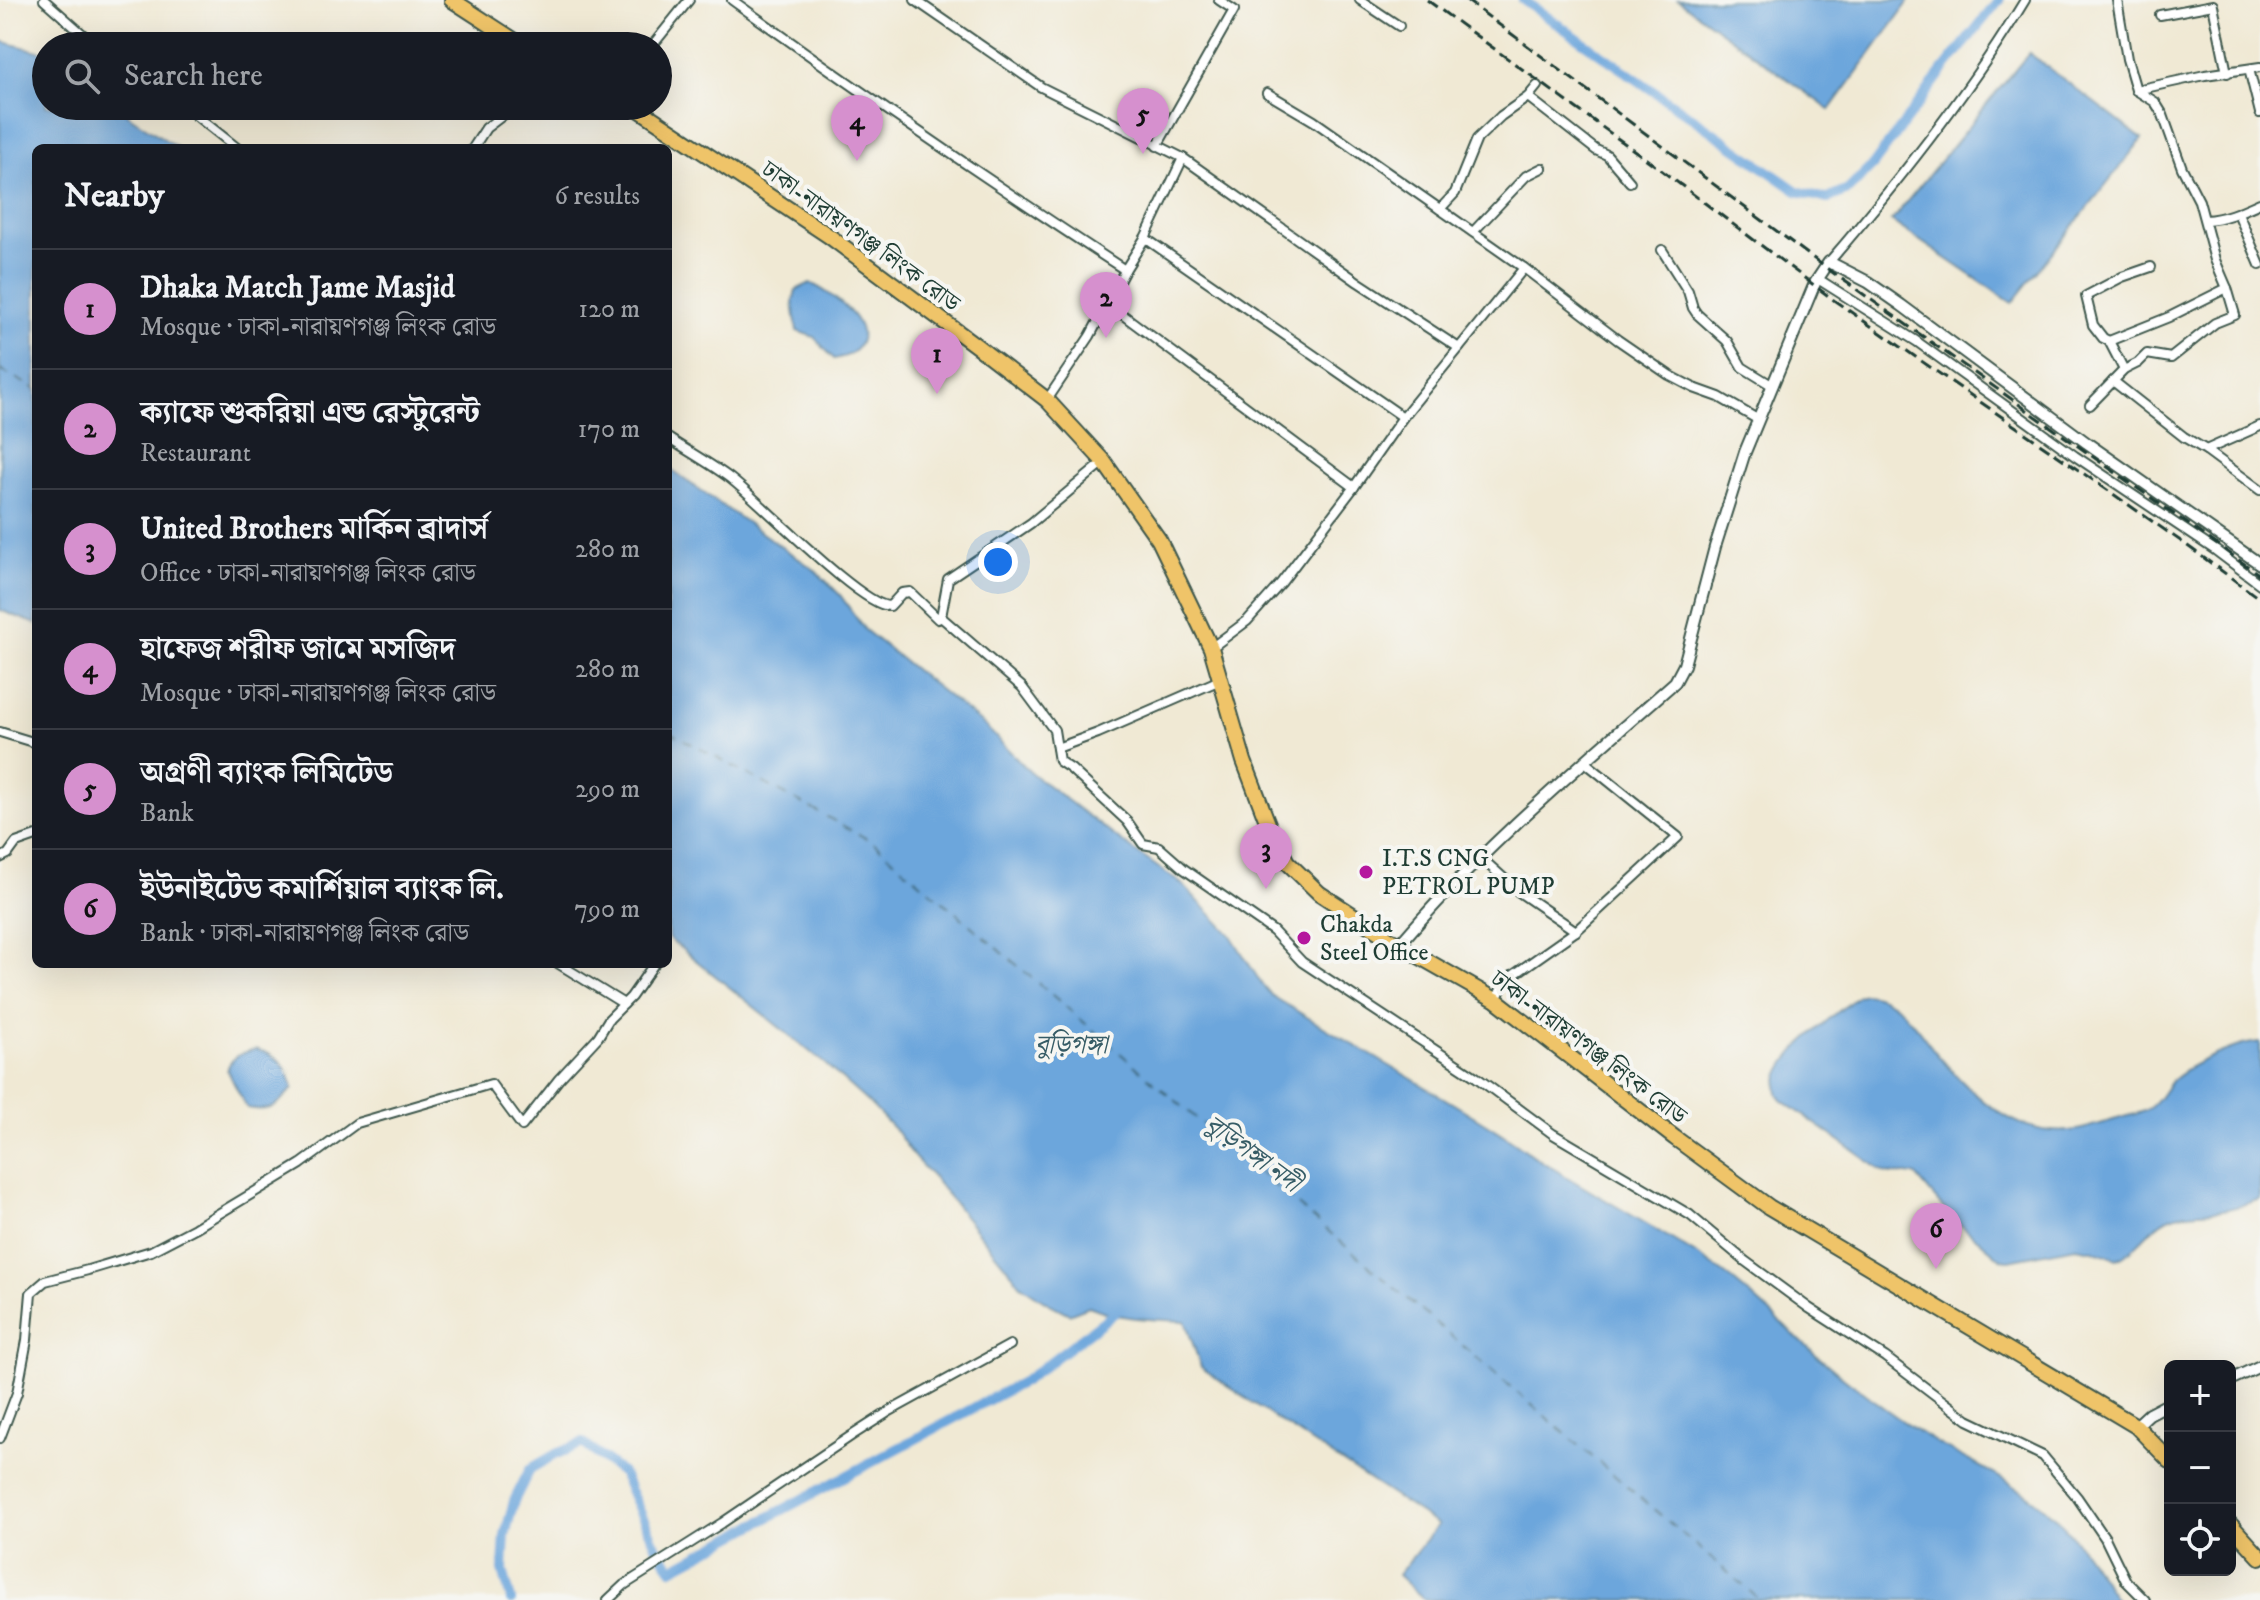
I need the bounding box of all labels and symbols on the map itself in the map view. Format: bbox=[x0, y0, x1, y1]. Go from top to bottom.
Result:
pin: 5 bbox=[1117, 88, 1169, 154]
pin: 4 bbox=[831, 95, 883, 161]
street label: ঢাকা-নারায়ণগঞ্জ লিংক রোড bbox=[755, 154, 966, 320]
pin: 2 bbox=[1080, 272, 1132, 338]
pin: 1 bbox=[911, 328, 963, 394]
your location bbox=[978, 542, 1018, 582]
pin: 3 bbox=[1240, 823, 1292, 889]
place label: I.T.S CNG PETROL PUMP bbox=[1382, 844, 1555, 902]
marker: I.T.S CNG PETROL PUMP bbox=[1357, 863, 1375, 881]
place label: Chakda Steel Office bbox=[1320, 910, 1429, 968]
marker: Chakda Steel Office bbox=[1295, 929, 1313, 947]
street label: ঢাকা-নারায়ণগঞ্জ লিংক রোড bbox=[1484, 964, 1693, 1132]
water label: বুড়িগঙ্গা bbox=[1035, 1029, 1110, 1062]
water label: বুড়িগঙ্গা নদী bbox=[1198, 1109, 1309, 1202]
pin: 6 bbox=[1910, 1203, 1962, 1269]

